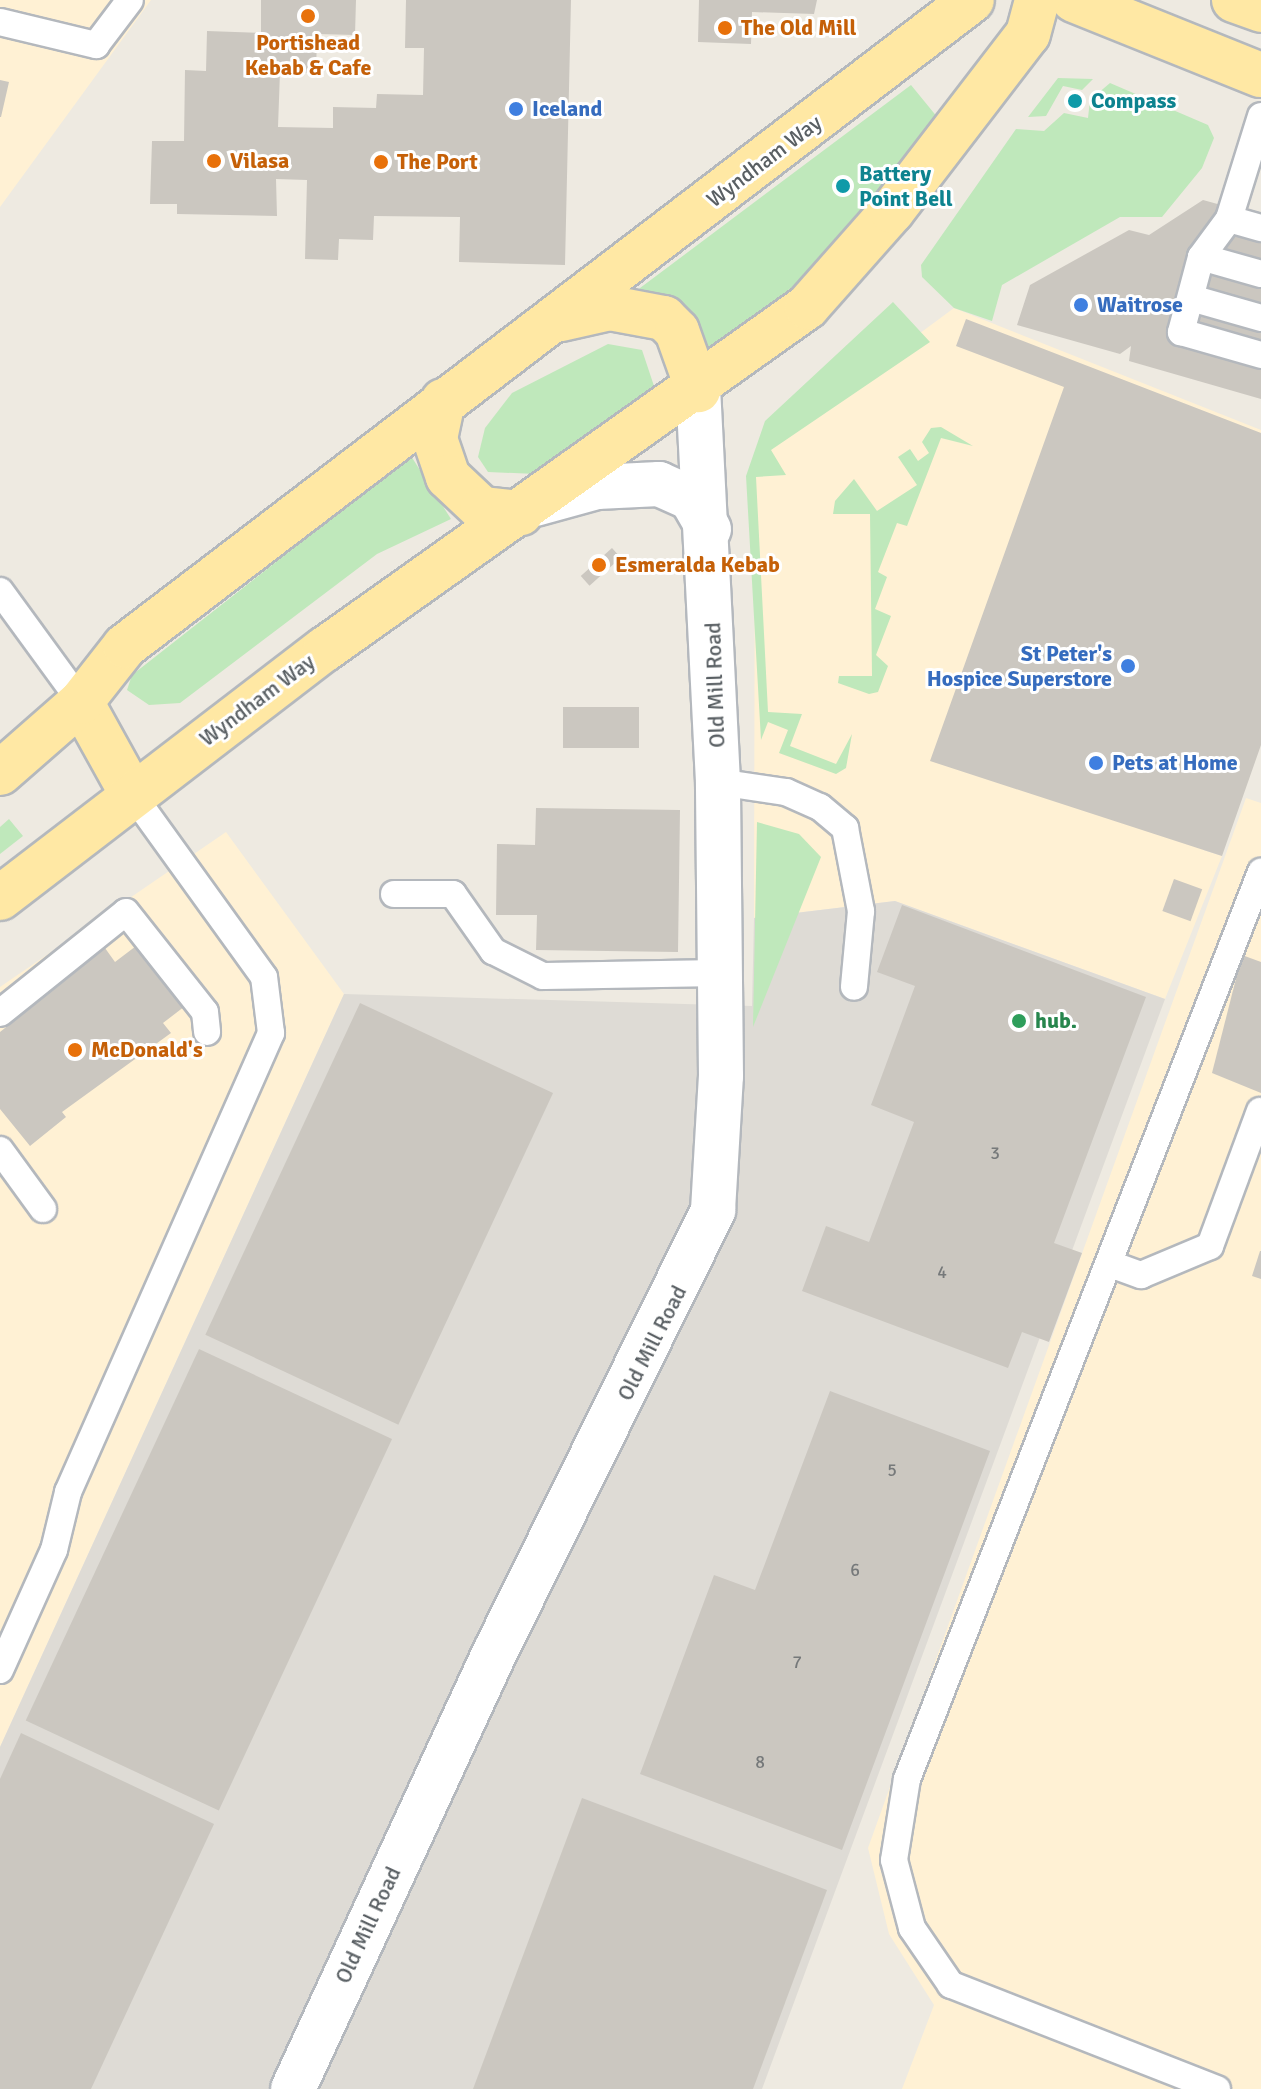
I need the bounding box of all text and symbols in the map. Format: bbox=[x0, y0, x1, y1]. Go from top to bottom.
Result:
marker: Portishead Kebab & Cafe bbox=[299, 7, 317, 25]
place label: The Old Mill bbox=[741, 15, 856, 41]
marker: The Old Mill bbox=[716, 19, 734, 37]
place label: Portishead Kebab & Cafe bbox=[245, 29, 371, 80]
place label: Compass bbox=[1091, 88, 1176, 114]
marker: Compass bbox=[1066, 92, 1084, 110]
place label: Iceland bbox=[532, 96, 602, 122]
marker: Iceland bbox=[507, 100, 525, 118]
street label: Wyndham Way bbox=[701, 109, 827, 213]
place label: Vilasa bbox=[230, 148, 289, 174]
place label: The Port bbox=[397, 149, 478, 175]
marker: Vilasa bbox=[205, 152, 223, 170]
marker: The Port bbox=[372, 153, 390, 171]
place label: Battery Point Bell bbox=[859, 160, 953, 212]
marker: Battery Point Bell bbox=[834, 177, 852, 195]
place label: Waitrose bbox=[1097, 292, 1183, 318]
marker: Waitrose bbox=[1072, 296, 1090, 314]
place label: Esmeralda Kebab bbox=[615, 552, 780, 578]
marker: Esmeralda Kebab bbox=[590, 556, 608, 574]
street label: Old Mill Road bbox=[700, 622, 730, 748]
place label: St Peter's Hospice Superstore bbox=[927, 640, 1112, 692]
street label: Wyndham Way bbox=[194, 648, 320, 752]
marker: St Peter's Hospice Superstore bbox=[1119, 657, 1137, 675]
place label: Pets at Home bbox=[1112, 750, 1238, 776]
marker: Pets at Home bbox=[1087, 754, 1105, 772]
place label: hub. bbox=[1035, 1008, 1077, 1034]
marker: hub. bbox=[1010, 1012, 1028, 1030]
place label: McDonald's bbox=[91, 1037, 203, 1063]
marker: McDonald's bbox=[66, 1041, 84, 1059]
house number: 3 bbox=[990, 1142, 1000, 1164]
house number: 4 bbox=[937, 1261, 947, 1283]
street label: Old Mill Road bbox=[612, 1281, 692, 1405]
house number: 5 bbox=[887, 1459, 897, 1481]
house number: 6 bbox=[850, 1559, 860, 1581]
house number: 7 bbox=[792, 1651, 802, 1673]
house number: 8 bbox=[755, 1751, 765, 1773]
street label: Old Mill Road bbox=[329, 1862, 407, 1988]

